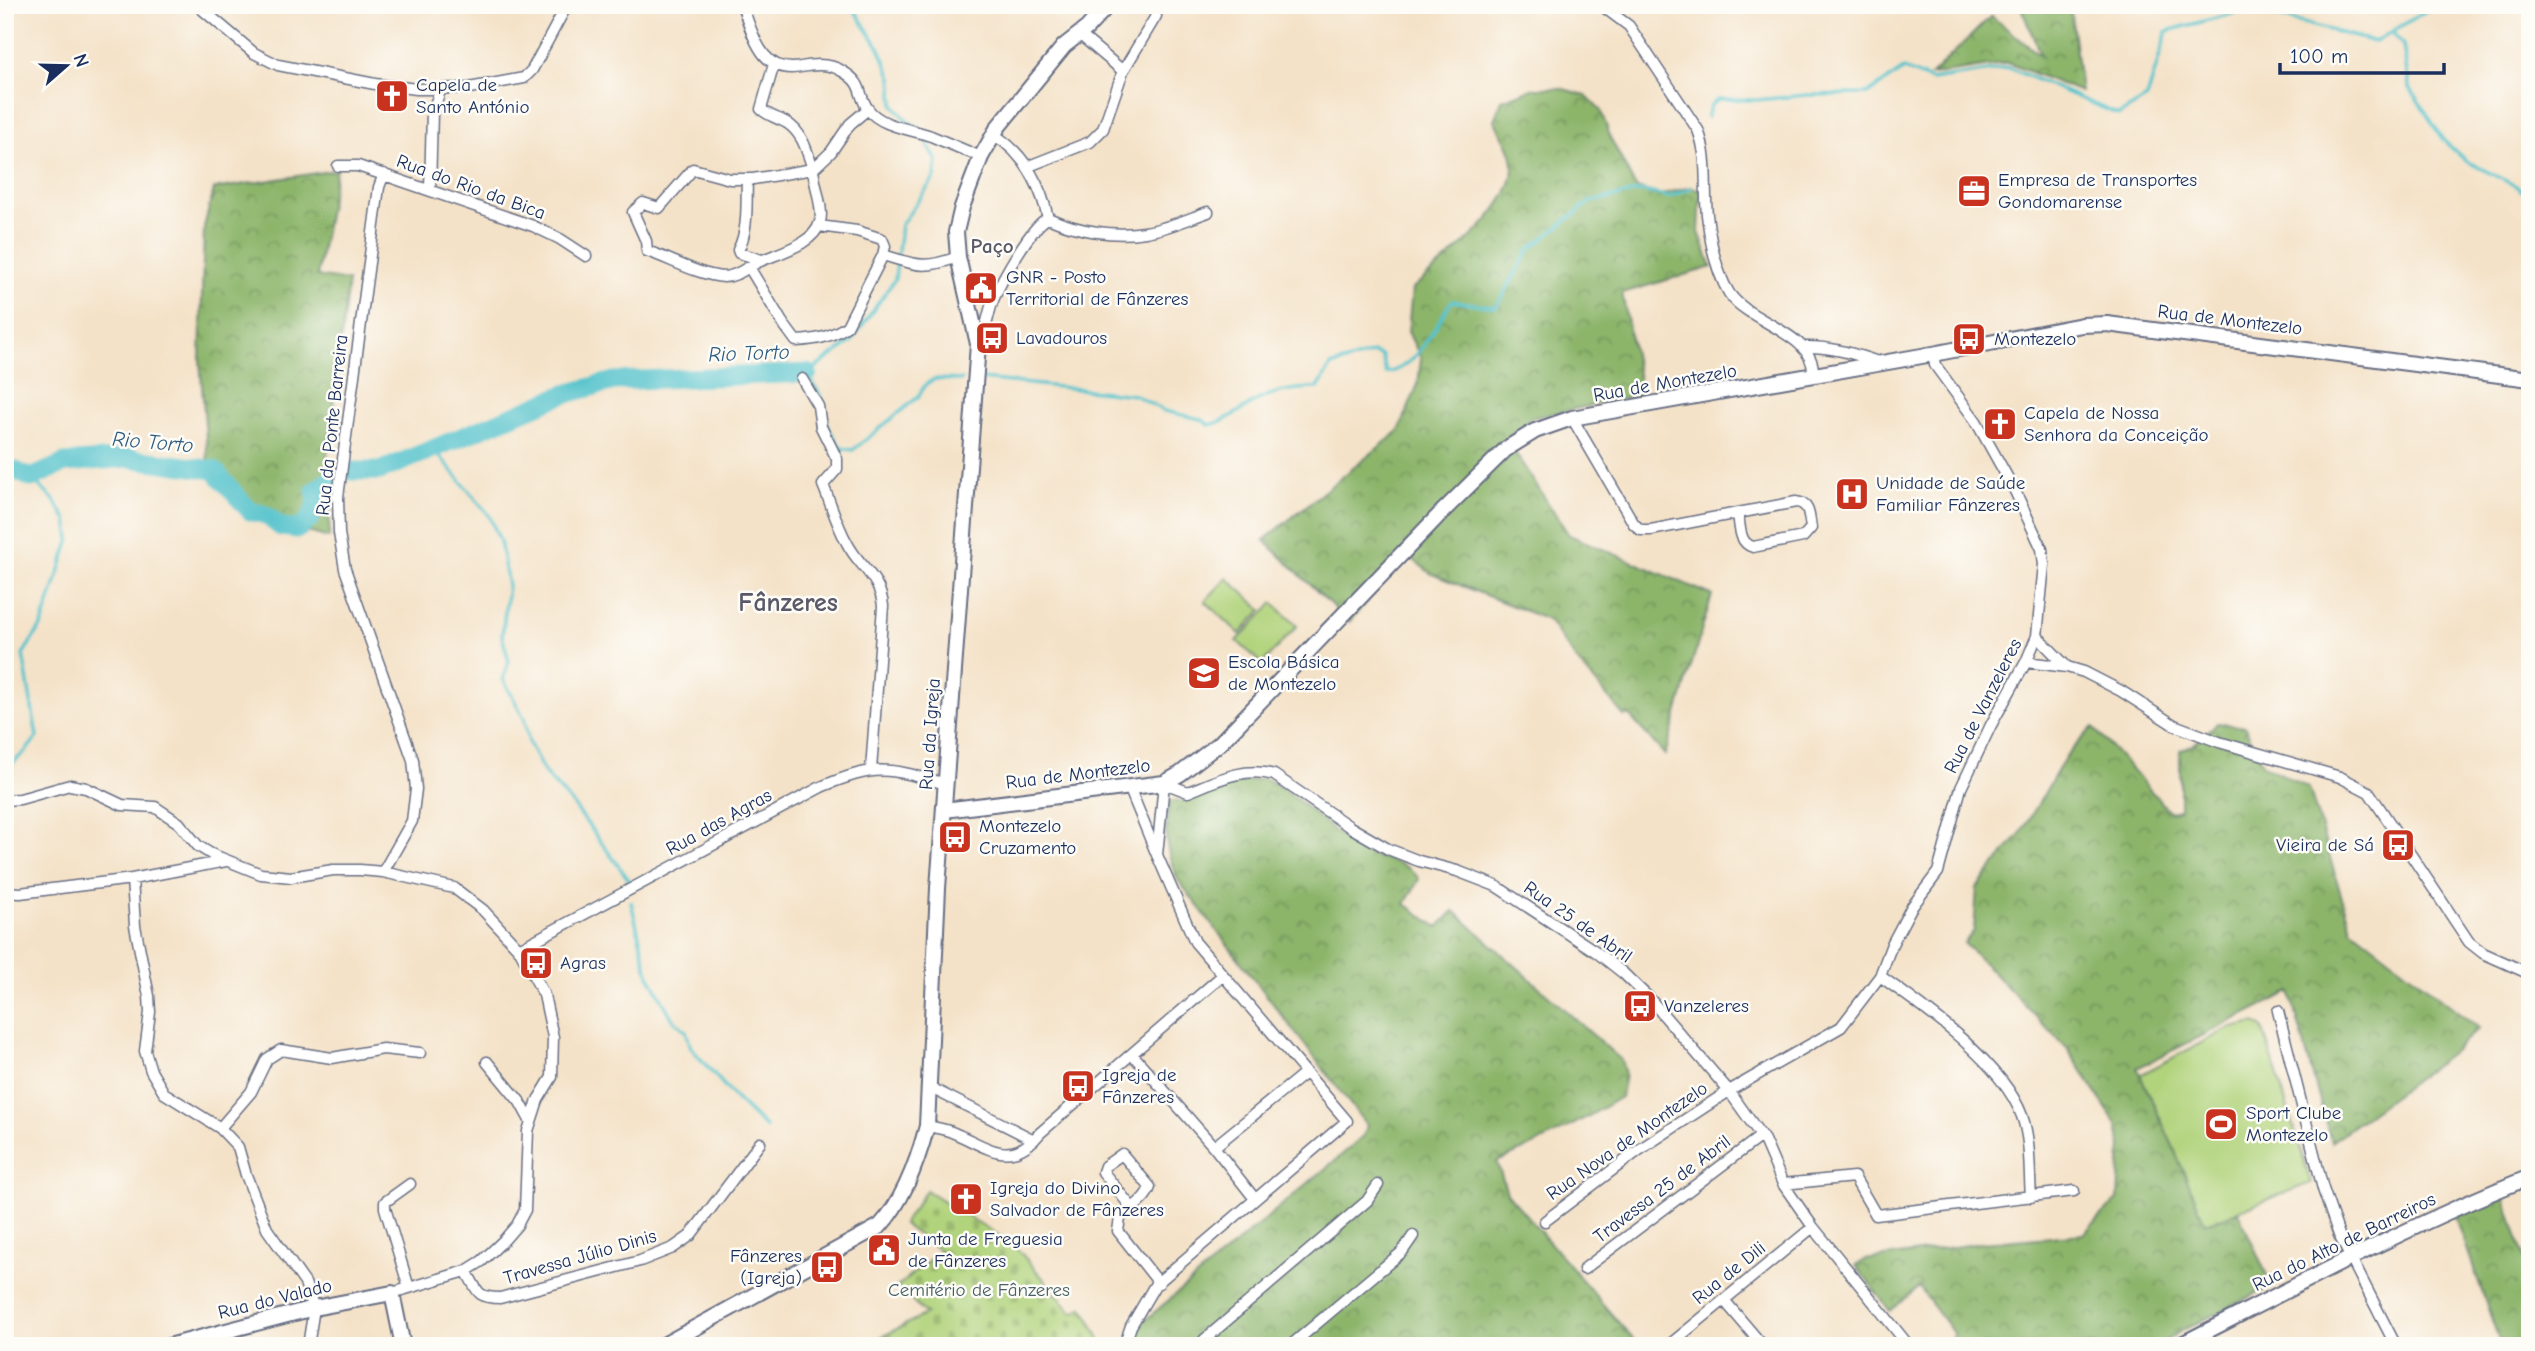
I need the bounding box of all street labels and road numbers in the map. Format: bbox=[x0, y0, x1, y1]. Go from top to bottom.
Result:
street label: Rua do Rio da Bica bbox=[393, 150, 549, 224]
street label: Rua de Montezelo bbox=[2156, 300, 2304, 340]
street label: Rua da Ponte Barreira bbox=[312, 334, 352, 516]
street label: Rua de Montezelo bbox=[1591, 360, 1739, 406]
street label: Rua de Vanzeleres bbox=[1940, 635, 2026, 777]
street label: Rua da Igreja bbox=[915, 677, 945, 791]
street label: Rua de Montezelo bbox=[1004, 754, 1152, 794]
street label: Rua das Agras bbox=[662, 784, 776, 860]
street label: Rua 25 de Abril bbox=[1520, 877, 1636, 967]
street label: Rua Nova de Montezelo bbox=[1542, 1077, 1712, 1205]
street label: Travessa 25 de Abril bbox=[1589, 1130, 1735, 1248]
street label: Rua do Alto de Barreiros bbox=[2249, 1188, 2439, 1296]
street label: Travessa Júlio Dinis bbox=[501, 1225, 659, 1289]
street label: Rua de Dili bbox=[1688, 1237, 1770, 1309]
street label: Rua do Valado bbox=[216, 1274, 334, 1324]

